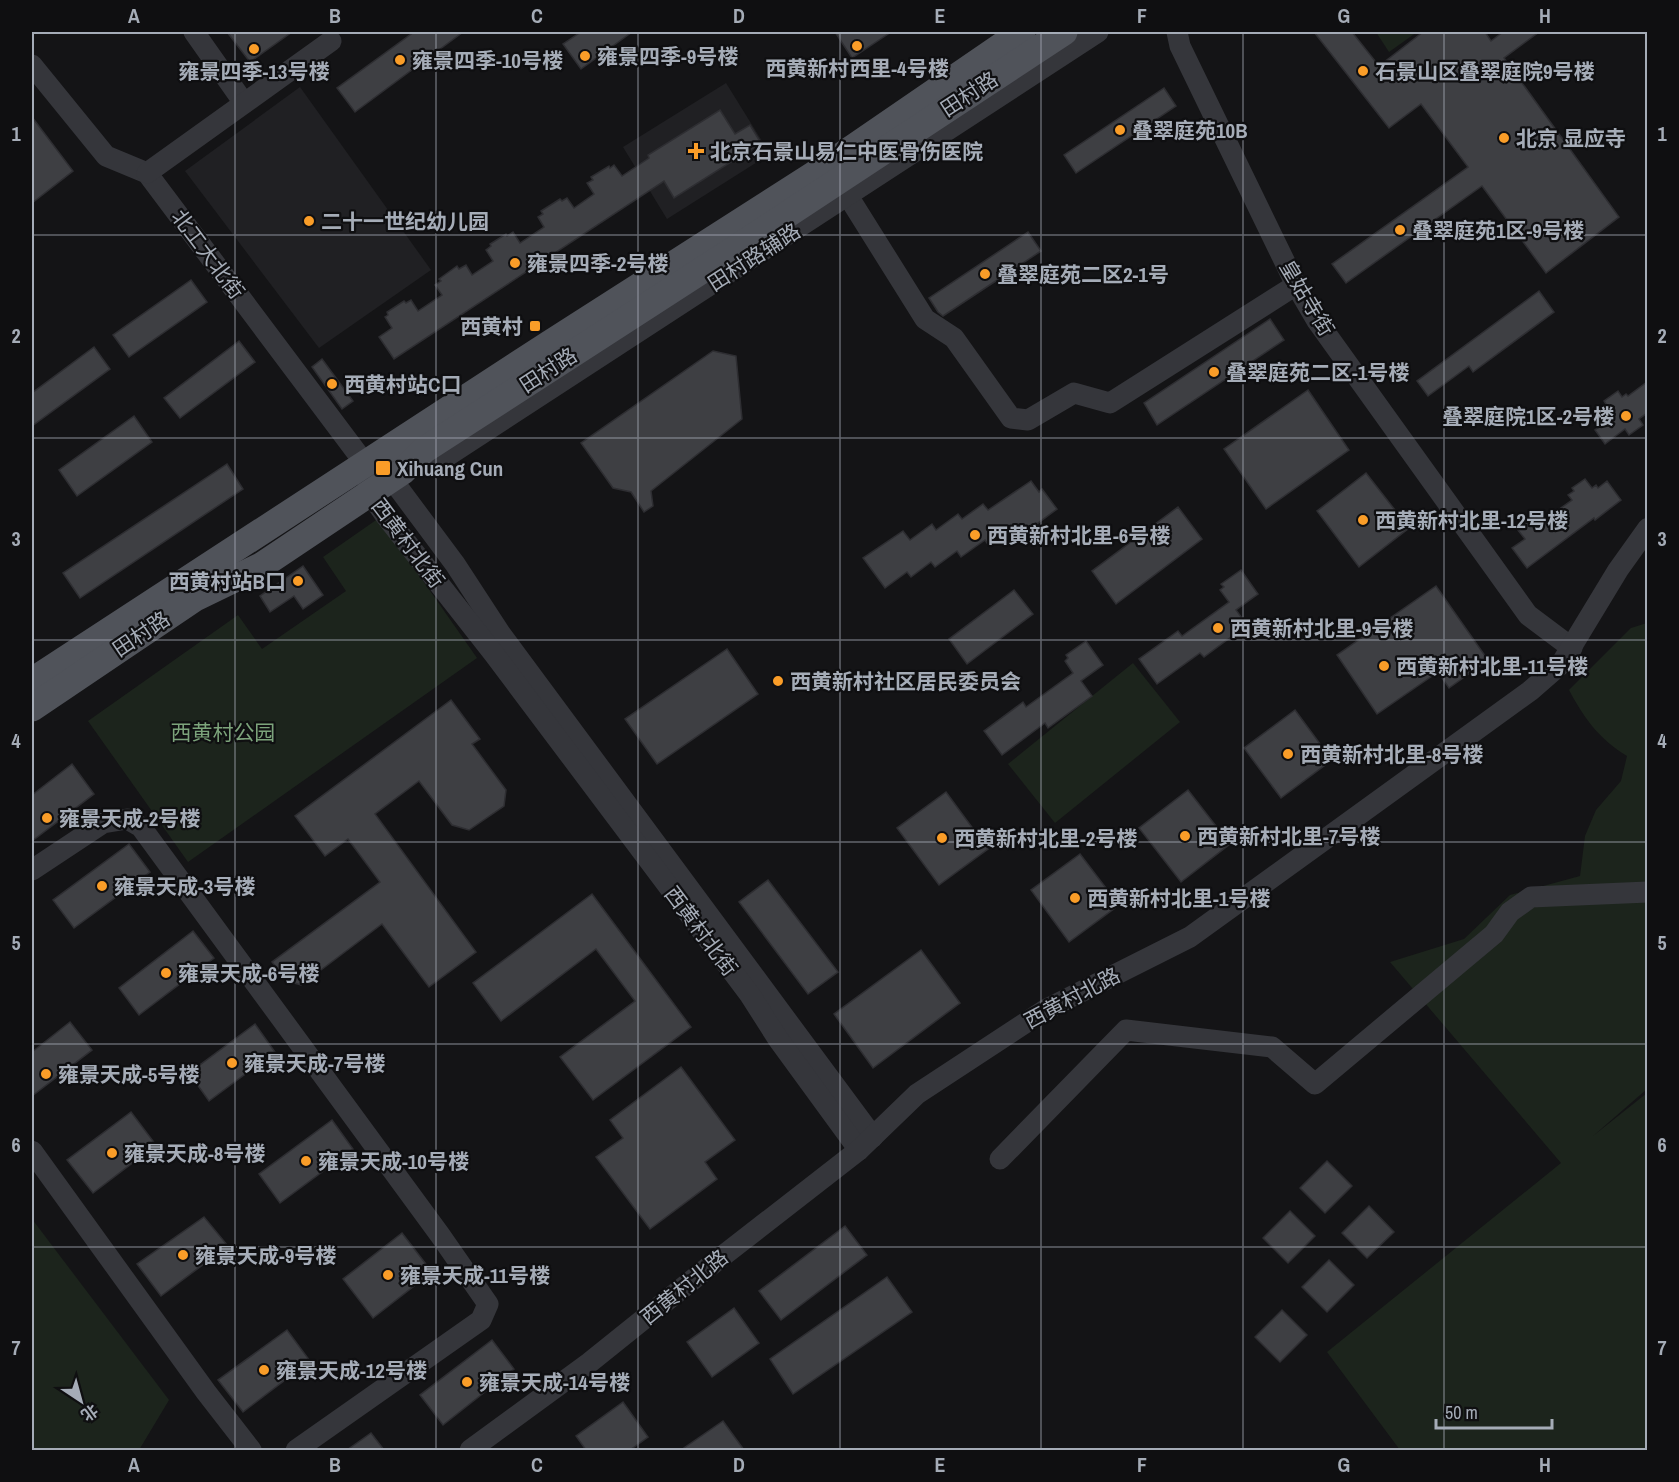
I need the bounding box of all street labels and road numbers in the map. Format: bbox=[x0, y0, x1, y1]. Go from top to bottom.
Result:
street label: 田村路 bbox=[935, 65, 1003, 123]
street label: 北工大北街 bbox=[165, 203, 251, 305]
street label: 田村路辅路 bbox=[702, 216, 806, 298]
street label: 皇姑寺街 bbox=[1273, 255, 1341, 341]
street label: 田村路 bbox=[514, 341, 582, 399]
street label: 西黄村北街 bbox=[365, 492, 451, 594]
street label: 田村路 bbox=[107, 604, 175, 664]
street label: 西黄村北街 bbox=[658, 880, 744, 982]
street label: 西黄村北路 bbox=[1019, 961, 1125, 1035]
street label: 西黄村北路 bbox=[634, 1243, 734, 1331]

